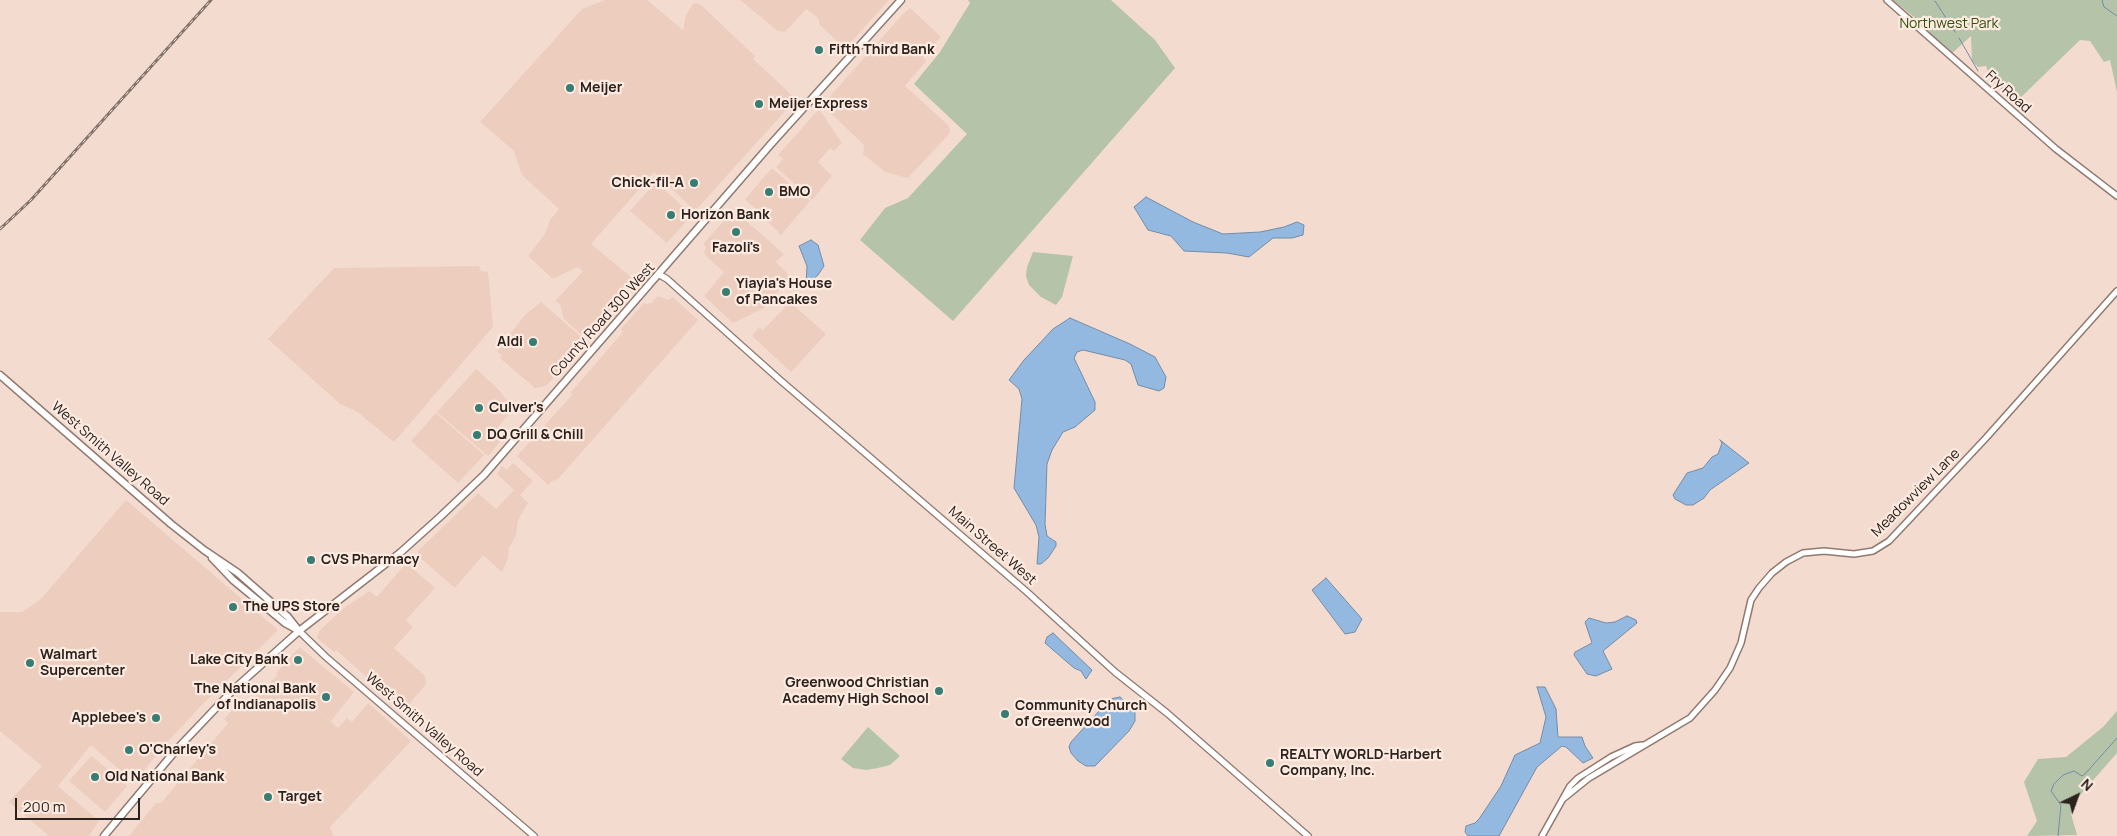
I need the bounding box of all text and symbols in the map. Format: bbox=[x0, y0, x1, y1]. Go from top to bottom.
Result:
park label: Northwest Park bbox=[1899, 16, 1999, 32]
place label: Fifth Third Bank bbox=[829, 42, 934, 58]
marker: Fifth Third Bank bbox=[813, 44, 825, 56]
street label: Fry Road bbox=[1982, 67, 2034, 117]
place label: Meijer bbox=[580, 80, 622, 96]
marker: Meijer bbox=[564, 82, 576, 94]
place label: Meijer Express bbox=[769, 96, 868, 112]
marker: Meijer Express bbox=[753, 98, 765, 110]
place label: Chick-fil-A bbox=[612, 175, 684, 191]
marker: Chick-fil-A bbox=[688, 177, 700, 189]
place label: BMO bbox=[779, 184, 810, 200]
marker: BMO bbox=[763, 186, 775, 198]
place label: Horizon Bank bbox=[681, 207, 770, 223]
marker: Horizon Bank bbox=[665, 209, 677, 221]
marker: Fazoli's bbox=[730, 226, 742, 238]
place label: Fazoli's bbox=[712, 240, 760, 256]
street label: County Road 300 West bbox=[547, 260, 659, 380]
place label: Yiayia's House of Pancakes bbox=[736, 276, 832, 308]
marker: Yiayia's House of Pancakes bbox=[720, 286, 732, 298]
place label: Aldi bbox=[497, 334, 523, 350]
marker: Aldi bbox=[527, 336, 539, 348]
street label: West Smith Valley Road bbox=[48, 398, 172, 510]
place label: Culver's bbox=[489, 400, 544, 416]
marker: Culver's bbox=[473, 402, 485, 414]
place label: DQ Grill & Chill bbox=[487, 427, 584, 443]
marker: DQ Grill & Chill bbox=[471, 429, 483, 441]
street label: Meadowview Lane bbox=[1868, 445, 1964, 541]
street label: Main Street West bbox=[945, 503, 1039, 589]
place label: CVS Pharmacy bbox=[321, 552, 419, 568]
marker: CVS Pharmacy bbox=[305, 554, 317, 566]
place label: The UPS Store bbox=[243, 599, 340, 615]
marker: The UPS Store bbox=[227, 601, 239, 613]
place label: Walmart Supercenter bbox=[40, 647, 125, 680]
place label: Lake City Bank bbox=[190, 652, 288, 668]
marker: Lake City Bank bbox=[292, 654, 304, 666]
marker: Walmart Supercenter bbox=[24, 657, 36, 669]
street label: West Smith Valley Road bbox=[362, 669, 486, 781]
place label: Greenwood Christian Academy High School bbox=[782, 675, 929, 708]
place label: The National Bank of Indianapolis bbox=[194, 681, 316, 714]
marker: Greenwood Christian Academy High School bbox=[933, 685, 945, 697]
marker: The National Bank of Indianapolis bbox=[320, 691, 332, 703]
place label: Community Church of Greenwood bbox=[1015, 698, 1147, 730]
marker: Community Church of Greenwood bbox=[999, 708, 1011, 720]
place label: Applebee's bbox=[71, 710, 146, 726]
marker: Applebee's bbox=[150, 712, 162, 724]
place label: O'Charley's bbox=[139, 742, 216, 758]
marker: O'Charley's bbox=[123, 744, 135, 756]
place label: REALTY WORLD-Harbert Company, Inc. bbox=[1280, 747, 1442, 780]
marker: REALTY WORLD-Harbert Company, Inc. bbox=[1264, 757, 1276, 769]
place label: Old National Bank bbox=[105, 769, 224, 785]
marker: Old National Bank bbox=[89, 771, 101, 783]
north arrow bbox=[2052, 771, 2102, 821]
text: N bbox=[2077, 774, 2097, 795]
scale bar bbox=[18, 788, 142, 820]
place label: Target bbox=[278, 789, 322, 805]
marker: Target bbox=[262, 791, 274, 803]
text: 200 m bbox=[23, 796, 66, 817]

